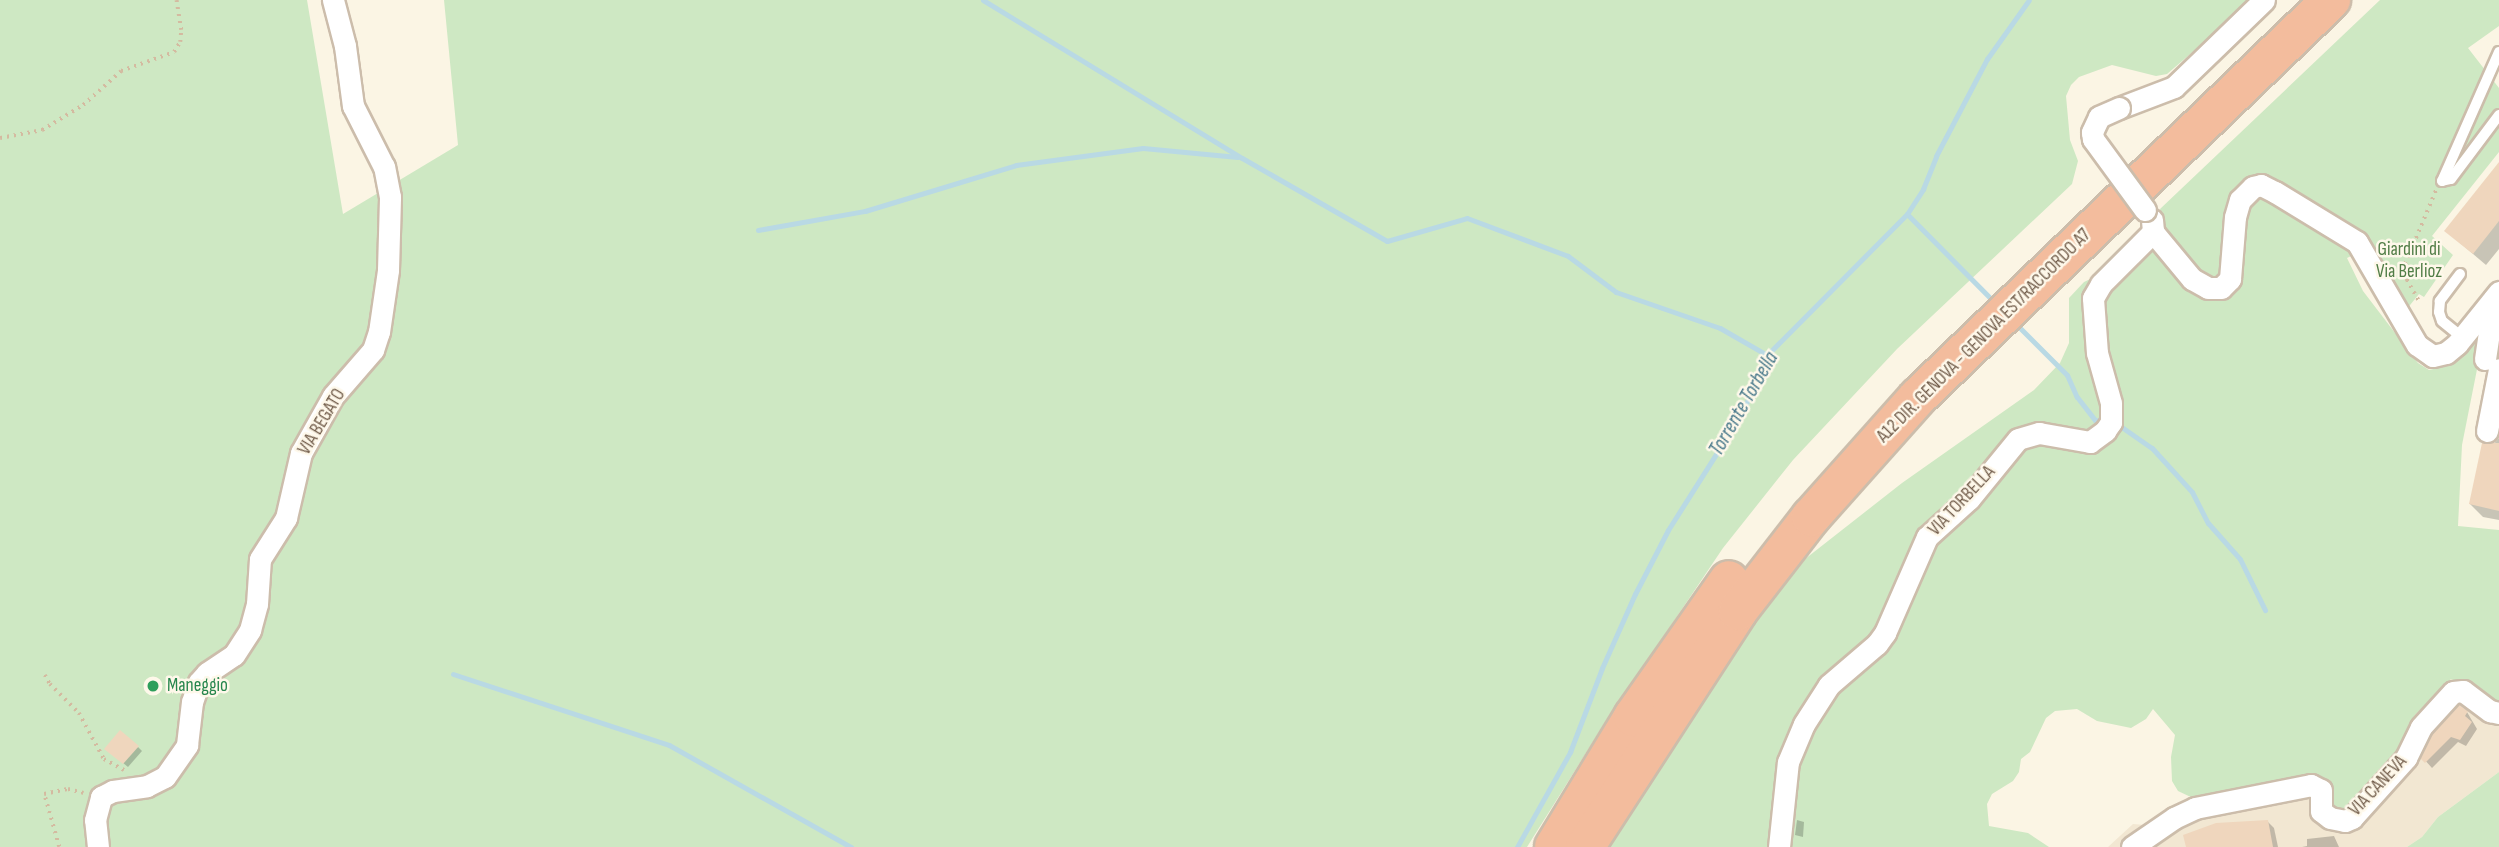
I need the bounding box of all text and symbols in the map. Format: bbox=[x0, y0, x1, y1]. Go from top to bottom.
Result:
street label: A12 DIR. GENOVA - GENOVA EST/RACCORDO A7 bbox=[1872, 224, 2096, 448]
park label: Giardini di Via Berlioz bbox=[2376, 239, 2442, 283]
water label: Torrente Torbella bbox=[1704, 347, 1784, 461]
street label: VIA BEGATO bbox=[293, 385, 351, 459]
street label: VIA TORBELLA bbox=[1924, 461, 2000, 541]
place label: Maneggio bbox=[167, 675, 228, 697]
marker: Maneggio bbox=[145, 678, 161, 694]
street label: VIA CANEVA bbox=[2344, 751, 2412, 821]

